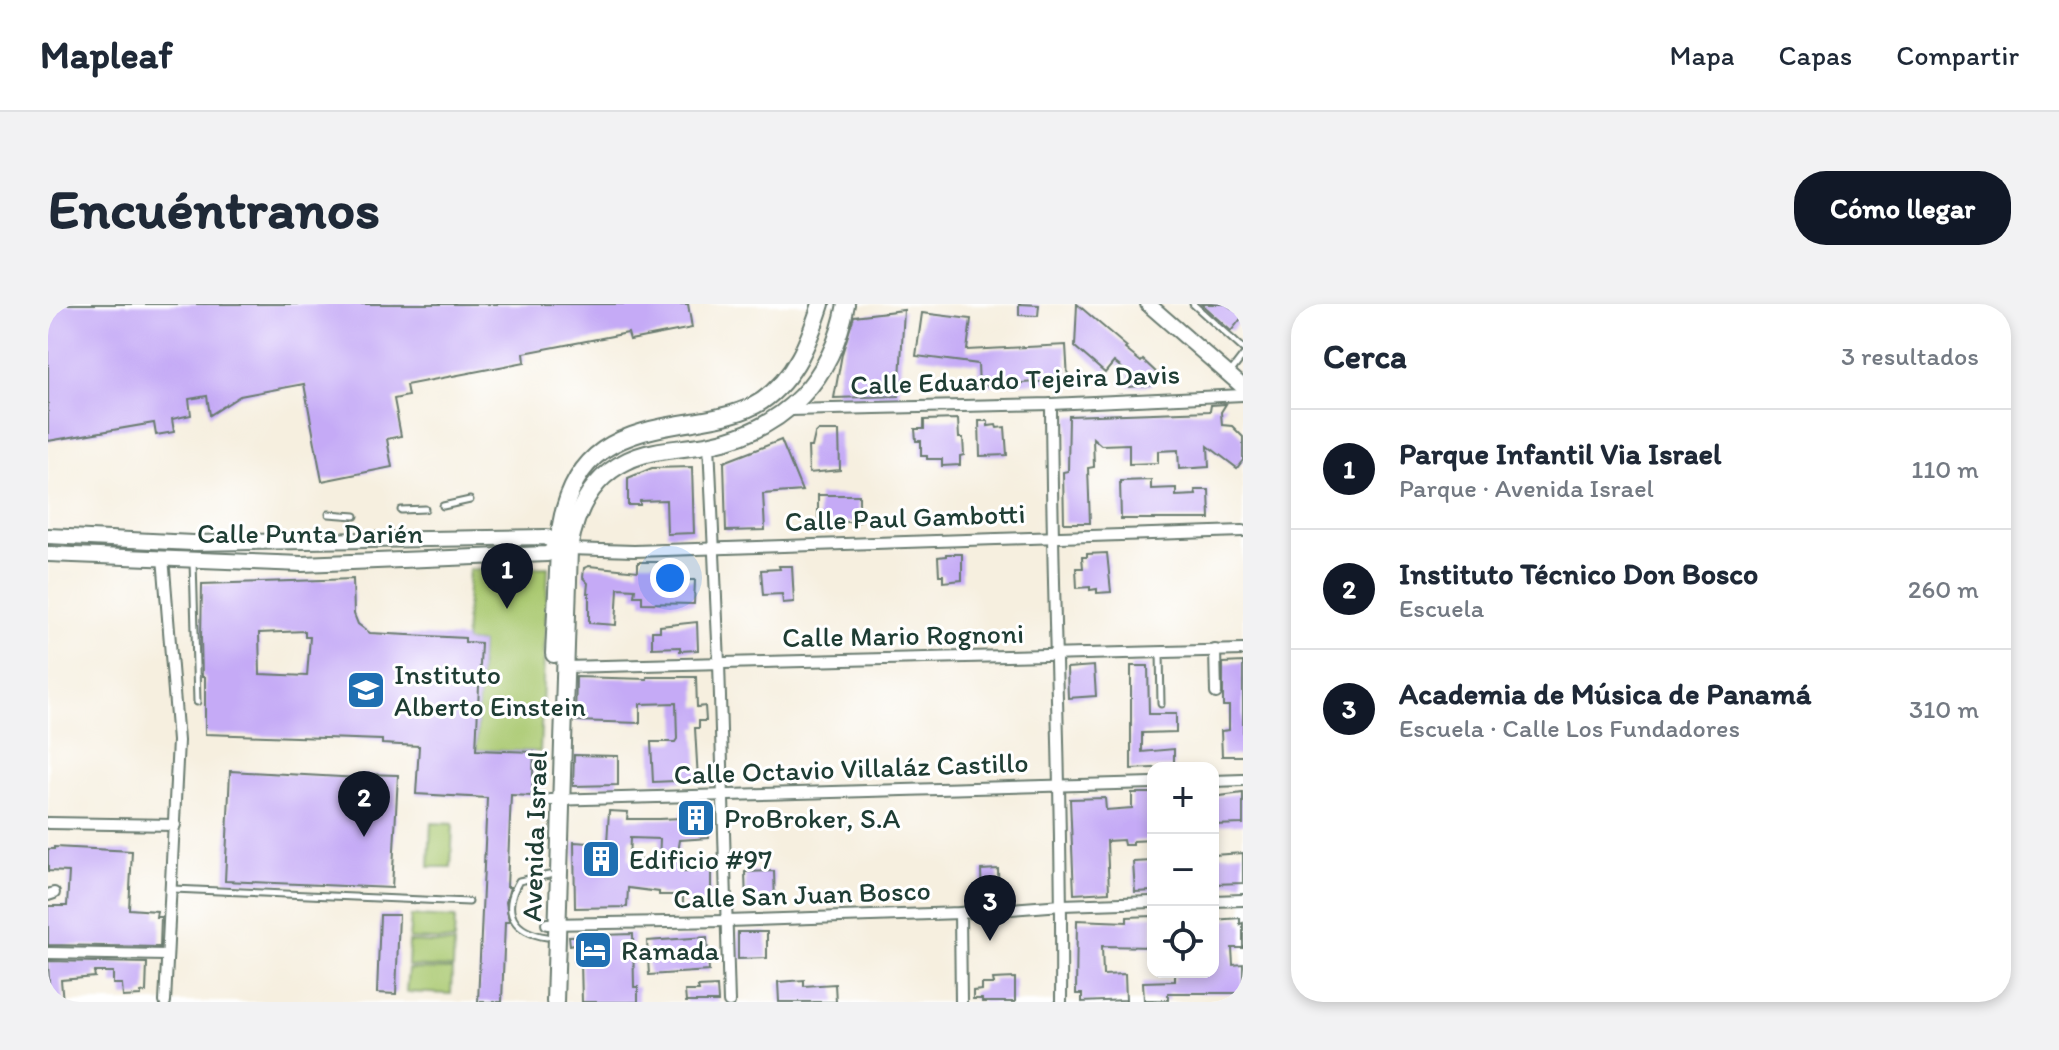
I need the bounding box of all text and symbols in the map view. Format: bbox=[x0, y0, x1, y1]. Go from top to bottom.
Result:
text: Mapleaf bbox=[40, 32, 173, 78]
text: Mapa bbox=[1669, 38, 1735, 72]
text: Capas bbox=[1779, 38, 1852, 72]
text: Compartir bbox=[1896, 38, 2019, 72]
button: Cómo llegar bbox=[1794, 171, 2011, 245]
text: Encuéntranos bbox=[48, 175, 380, 242]
text: Cerca bbox=[1323, 336, 1407, 377]
text: 3 resultados bbox=[1841, 340, 1979, 372]
street label: Calle Eduardo Tejeira Davis bbox=[850, 356, 1180, 402]
text: Parque Infantil Via Israel bbox=[1399, 435, 1722, 472]
text: 1 bbox=[1343, 453, 1355, 485]
text: 110 m bbox=[1911, 453, 1979, 485]
text: Parque · Avenida Israel bbox=[1399, 472, 1654, 504]
street label: Calle Paul Gambotti bbox=[784, 496, 1026, 538]
street label: Calle Punta Darién bbox=[197, 516, 423, 550]
pin: 1 bbox=[481, 543, 533, 609]
text: Instituto Técnico Don Bosco bbox=[1399, 555, 1758, 592]
your location bbox=[650, 558, 690, 598]
text: 2 bbox=[1342, 573, 1356, 605]
text: 260 m bbox=[1908, 573, 1979, 605]
text: Escuela bbox=[1399, 592, 1484, 624]
street label: Calle Mario Rognoni bbox=[782, 616, 1024, 654]
place label: Instituto Alberto Einstein bbox=[394, 657, 586, 723]
school or university icon: Instituto Alberto Einstein bbox=[345, 669, 387, 711]
text: Academia de Música de Panamá bbox=[1399, 675, 1811, 712]
text: 3 bbox=[1342, 693, 1356, 725]
text: 310 m bbox=[1909, 693, 1979, 725]
text: Escuela · Calle Los Fundadores bbox=[1399, 712, 1740, 744]
street label: Calle Octavio Villaláz Castillo bbox=[673, 745, 1029, 791]
street label: Avenida Israel bbox=[514, 750, 554, 922]
map controls bbox=[1147, 762, 1219, 978]
button: + bbox=[1147, 762, 1219, 834]
pin: 2 bbox=[338, 771, 390, 837]
building icon: ProBroker, S.A bbox=[675, 797, 717, 839]
place label: ProBroker, S.A bbox=[724, 801, 901, 835]
button: − bbox=[1147, 834, 1219, 906]
building icon: Edificio #97 bbox=[580, 838, 622, 880]
place label: Edificio #97 bbox=[629, 842, 772, 876]
street label: Calle San Juan Bosco bbox=[673, 873, 931, 915]
pin: 3 bbox=[964, 875, 1016, 941]
button: locate bbox=[1147, 906, 1219, 978]
hotel icon: Ramada bbox=[572, 929, 614, 971]
place label: Ramada bbox=[621, 933, 720, 967]

